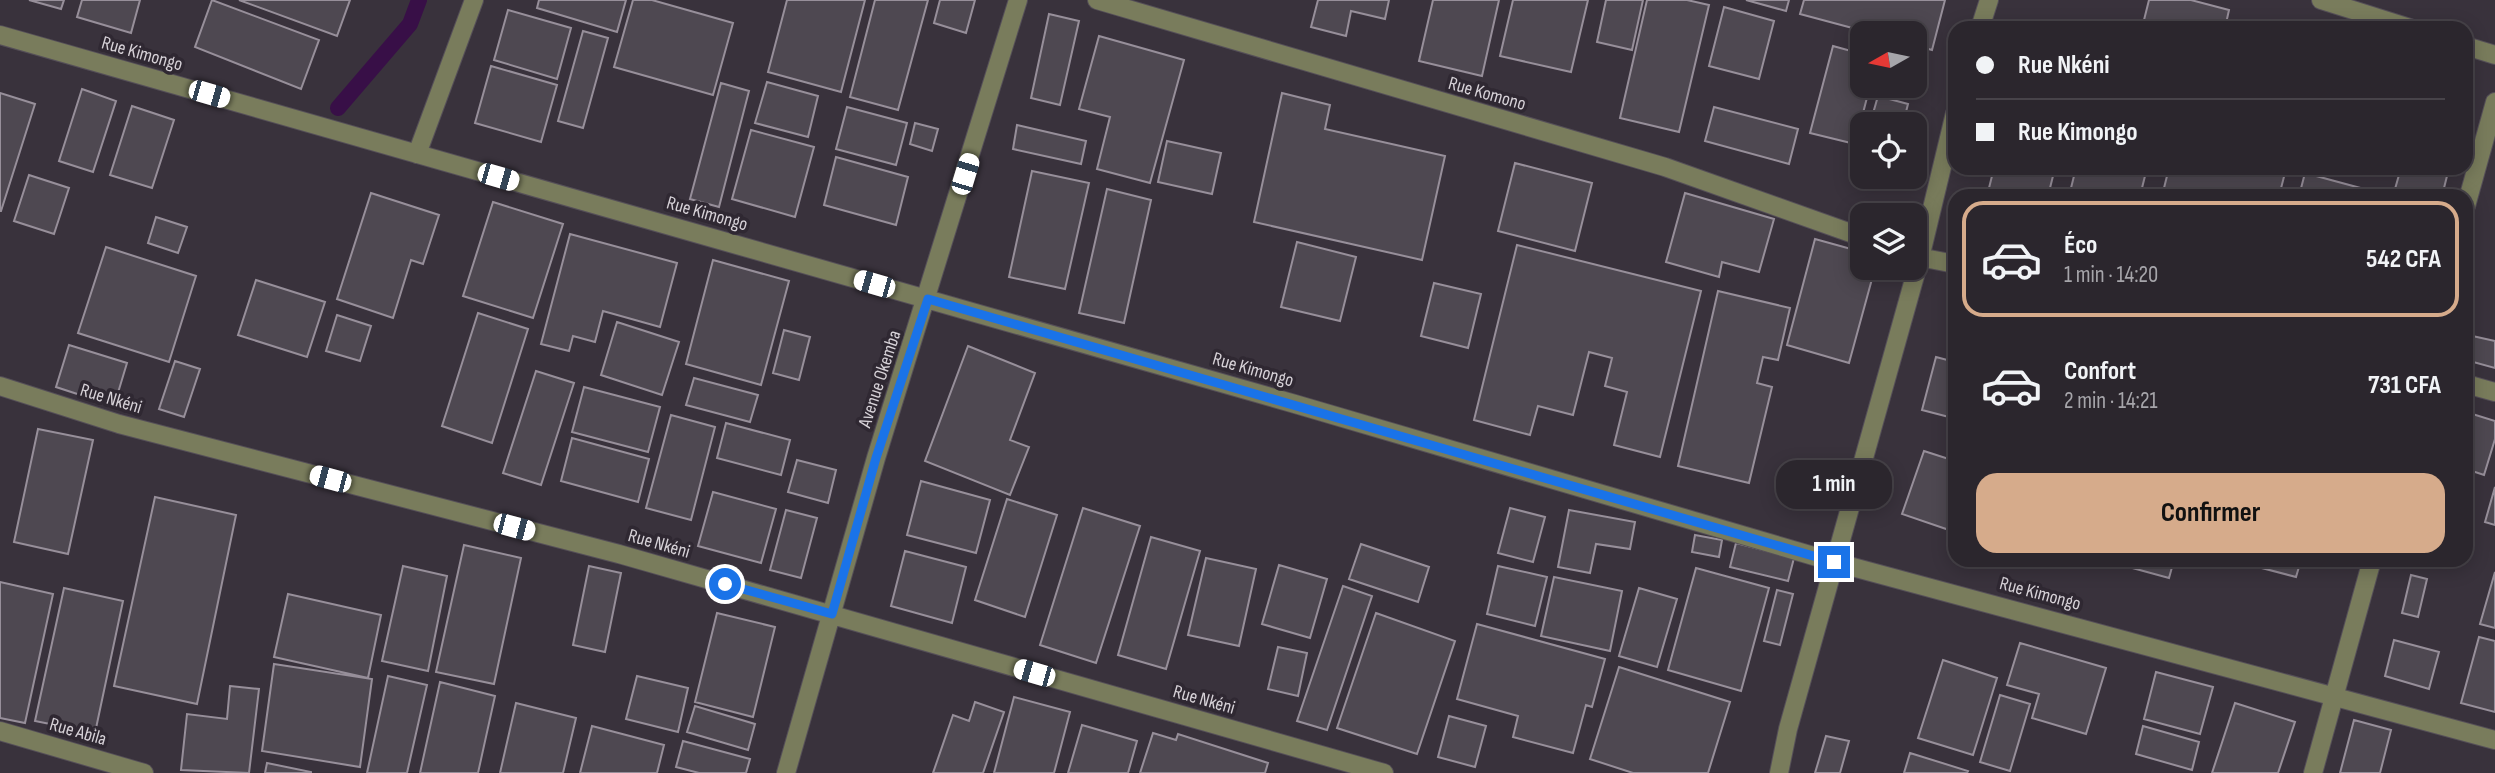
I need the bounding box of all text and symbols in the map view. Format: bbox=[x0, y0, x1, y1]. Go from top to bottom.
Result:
north arrow bbox=[1850, 21, 1927, 98]
map controls bbox=[1850, 21, 1927, 280]
street label: Rue Kimongo bbox=[99, 31, 185, 77]
text: Rue Nkéni bbox=[2018, 50, 2109, 81]
street label: Rue Komono bbox=[1446, 72, 1528, 116]
car bbox=[186, 78, 233, 110]
button: locate bbox=[1850, 112, 1927, 189]
text: Rue Kimongo bbox=[2018, 117, 2138, 148]
car bbox=[949, 151, 982, 197]
car bbox=[475, 161, 522, 193]
street label: Rue Kimongo bbox=[664, 191, 750, 237]
button: layers bbox=[1850, 203, 1927, 280]
icon: car bbox=[1980, 228, 2043, 291]
text: Éco bbox=[2064, 230, 2097, 261]
text: 542 CFA bbox=[2366, 244, 2441, 275]
text: 1 min · 14:20 bbox=[2064, 261, 2158, 289]
car bbox=[851, 268, 898, 300]
street label: Avenue Okemba bbox=[853, 327, 907, 431]
street label: Rue Kimongo bbox=[1210, 347, 1296, 393]
icon: car bbox=[1980, 354, 2043, 417]
text: Confort bbox=[2064, 356, 2136, 387]
text: 731 CFA bbox=[2368, 370, 2441, 401]
street label: Rue Nkéni bbox=[77, 379, 145, 419]
text: 2 min · 14:21 bbox=[2064, 387, 2158, 415]
callout: 1 min bbox=[1776, 461, 1892, 510]
car bbox=[307, 463, 354, 495]
text: 1 min bbox=[1813, 470, 1855, 498]
button: Confirmer bbox=[1976, 473, 2445, 553]
car bbox=[491, 511, 538, 543]
street label: Rue Nkéni bbox=[625, 524, 693, 564]
route end bbox=[1818, 546, 1850, 578]
route start bbox=[709, 568, 741, 600]
street label: Rue Kimongo bbox=[1997, 572, 2083, 616]
car bbox=[1011, 657, 1058, 689]
street label: Rue Nkéni bbox=[1170, 680, 1238, 720]
street label: Rue Abila bbox=[47, 713, 109, 751]

